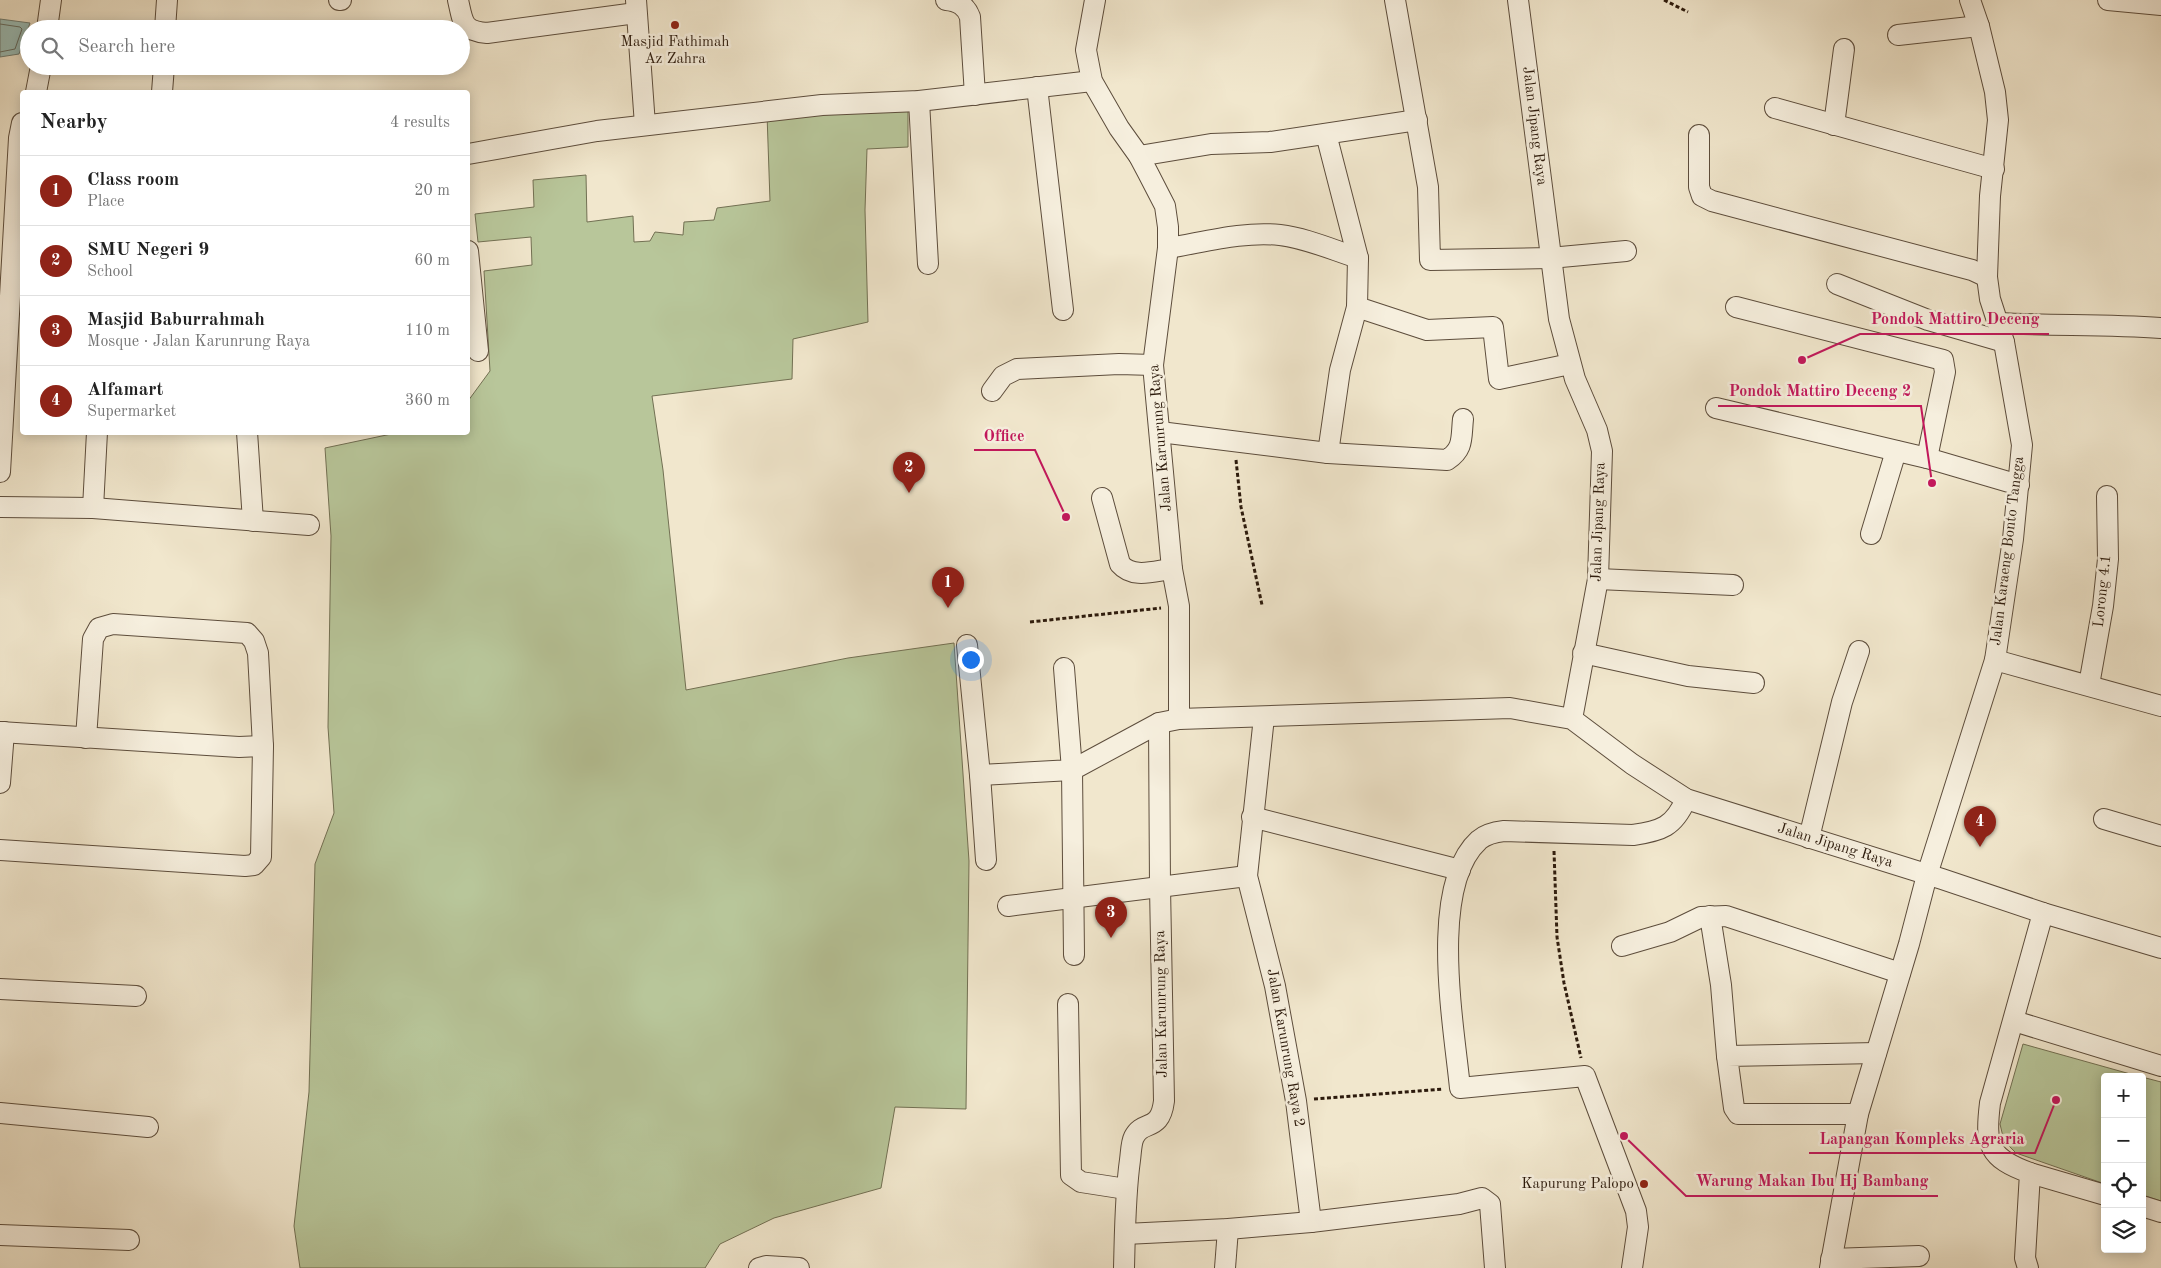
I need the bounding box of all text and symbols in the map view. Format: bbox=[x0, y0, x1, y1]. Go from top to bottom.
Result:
marker: Masjid Fathimah Az Zahra bbox=[669, 19, 681, 31]
search box bbox=[20, 20, 470, 75]
icon: search bbox=[38, 34, 66, 62]
place label: Masjid Fathimah Az Zahra bbox=[621, 35, 729, 67]
text: Search here bbox=[78, 38, 175, 57]
street label: Jalan Jipang Raya bbox=[1519, 66, 1549, 187]
text: Nearby bbox=[40, 112, 108, 133]
text: 4 results bbox=[390, 115, 450, 131]
text: Class room bbox=[87, 171, 179, 190]
text: 1 bbox=[51, 183, 61, 199]
text: 20 m bbox=[414, 183, 450, 199]
text: Place bbox=[87, 194, 124, 210]
text: SMU Negeri 9 bbox=[87, 241, 209, 260]
text: 2 bbox=[51, 253, 61, 269]
text: 60 m bbox=[414, 253, 450, 269]
text: School bbox=[87, 264, 133, 280]
callout: Pondok Mattiro Deceng bbox=[1860, 303, 2049, 334]
text: Masjid Baburrahmah bbox=[87, 311, 265, 330]
text: Pondok Mattiro Deceng bbox=[1871, 312, 2039, 328]
text: 3 bbox=[51, 323, 61, 339]
text: 110 m bbox=[405, 323, 450, 339]
text: Mosque · Jalan Karunrung Raya bbox=[87, 334, 310, 350]
street label: Jalan Karunrung Raya bbox=[1147, 363, 1175, 512]
callout: Pondok Mattiro Deceng 2 bbox=[1718, 375, 1921, 406]
text: Alfamart bbox=[87, 381, 164, 400]
text: Pondok Mattiro Deceng 2 bbox=[1729, 384, 1911, 400]
text: 4 bbox=[51, 393, 61, 409]
text: 360 m bbox=[405, 393, 450, 409]
text: Supermarket bbox=[87, 404, 176, 420]
callout: Office bbox=[974, 419, 1035, 450]
text: Office bbox=[983, 429, 1025, 445]
pin: 2 bbox=[893, 452, 925, 493]
street label: Jalan Karaeng Bonto Tangga bbox=[1989, 455, 2027, 647]
street label: Jalan Jipang Raya bbox=[1589, 461, 1609, 582]
street label: Lorong 4.1 bbox=[2092, 554, 2114, 628]
pin: 1 bbox=[932, 567, 964, 608]
your location bbox=[958, 647, 984, 673]
pin: 4 bbox=[1964, 806, 1996, 847]
street label: Jalan Jipang Raya bbox=[1776, 821, 1895, 871]
pin: 3 bbox=[1095, 897, 1127, 938]
street label: Jalan Karunrung Raya bbox=[1153, 929, 1171, 1078]
street label: Jalan Karunrung Raya 2 bbox=[1264, 968, 1306, 1128]
map controls bbox=[2101, 1073, 2146, 1253]
button: + bbox=[2101, 1073, 2146, 1118]
button: − bbox=[2101, 1118, 2146, 1163]
callout: Lapangan Kompleks Agraria bbox=[1809, 1122, 2035, 1153]
text: Lapangan Kompleks Agraria bbox=[1819, 1132, 2025, 1148]
button: locate bbox=[2101, 1163, 2146, 1208]
callout: Warung Makan Ibu Hj Bambang bbox=[1686, 1165, 1938, 1196]
text: Warung Makan Ibu Hj Bambang bbox=[1696, 1174, 1929, 1190]
place label: Kapurung Palopo bbox=[1521, 1177, 1634, 1192]
marker: Kapurung Palopo bbox=[1638, 1178, 1650, 1190]
button: layers bbox=[2101, 1208, 2146, 1253]

